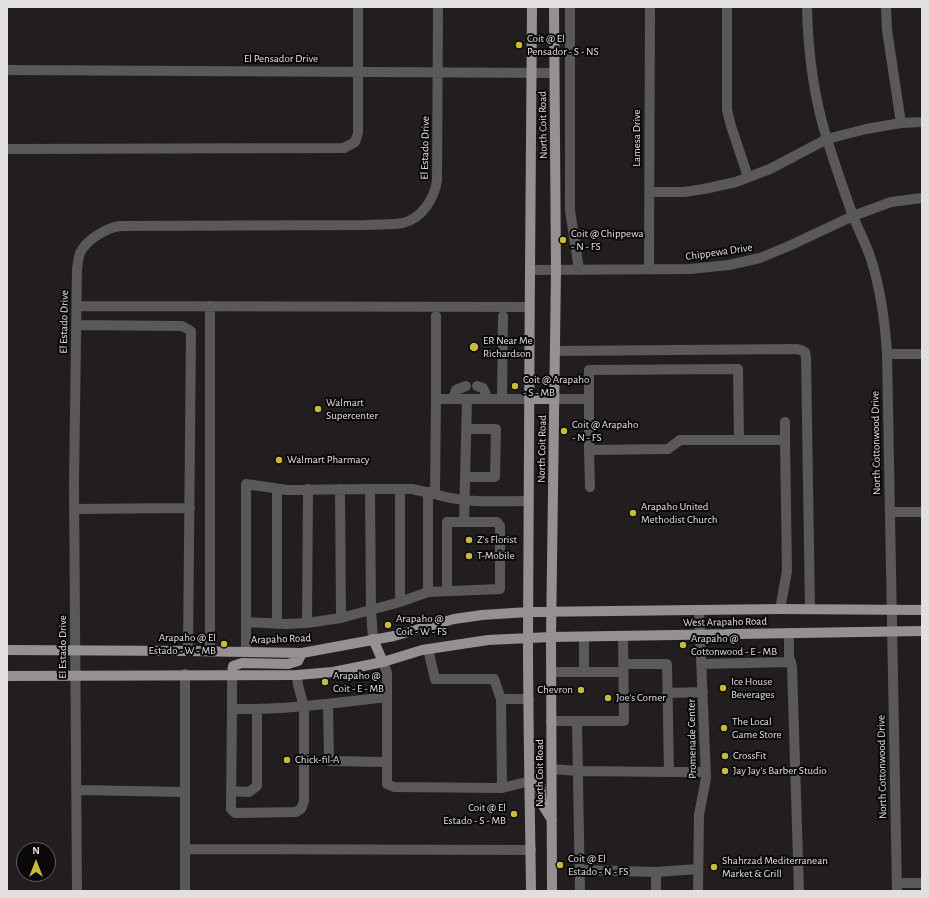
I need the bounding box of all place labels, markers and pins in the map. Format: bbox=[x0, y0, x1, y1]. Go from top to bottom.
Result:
place label: Coit @ El Pensador - S - NS bbox=[527, 32, 599, 58]
marker: Coit @ El Pensador - S - NS bbox=[514, 40, 524, 50]
place label: Coit @ Chippewa - N - FS bbox=[571, 227, 643, 253]
marker: Coit @ Chippewa - N - FS bbox=[558, 235, 568, 245]
place label: ER Near Me Richardson bbox=[483, 334, 532, 360]
marker: ER Near Me Richardson bbox=[468, 341, 480, 353]
place label: Coit @ Arapaho - S - MB bbox=[523, 373, 589, 399]
marker: Coit @ Arapaho - S - MB bbox=[510, 381, 520, 391]
place label: Walmart Supercenter bbox=[326, 396, 378, 422]
marker: Walmart Supercenter bbox=[313, 404, 323, 414]
place label: Coit @ Arapaho - N - FS bbox=[572, 418, 638, 444]
marker: Coit @ Arapaho - N - FS bbox=[559, 426, 569, 436]
place label: Walmart Pharmacy bbox=[287, 453, 369, 467]
marker: Walmart Pharmacy bbox=[274, 455, 284, 465]
place label: Arapaho United Methodist Church bbox=[641, 500, 717, 526]
marker: Arapaho United Methodist Church bbox=[628, 508, 638, 518]
place label: Z's Florist bbox=[477, 533, 517, 547]
marker: Z's Florist bbox=[464, 535, 474, 545]
place label: T-Mobile bbox=[477, 549, 515, 563]
marker: T-Mobile bbox=[464, 551, 474, 561]
place label: Arapaho @ Coit - W - FS bbox=[396, 612, 447, 638]
marker: Arapaho @ Coit - W - FS bbox=[383, 620, 393, 630]
place label: Arapaho @ El Estado - W - MB bbox=[149, 631, 216, 657]
place label: Arapaho @ Cottonwood - E - MB bbox=[691, 632, 777, 658]
marker: Arapaho @ El Estado - W - MB bbox=[219, 639, 229, 649]
marker: Arapaho @ Cottonwood - E - MB bbox=[678, 640, 688, 650]
place label: Arapaho @ Coit - E - MB bbox=[333, 669, 384, 695]
place label: Ice House Beverages bbox=[731, 675, 774, 701]
marker: Arapaho @ Coit - E - MB bbox=[320, 677, 330, 687]
place label: Chevron bbox=[537, 683, 573, 697]
marker: Ice House Beverages bbox=[718, 683, 728, 693]
marker: Chevron bbox=[576, 685, 586, 695]
place label: Joe's Corner bbox=[616, 691, 666, 705]
marker: Joe's Corner bbox=[603, 693, 613, 703]
place label: The Local Game Store bbox=[732, 715, 782, 741]
marker: The Local Game Store bbox=[719, 723, 729, 733]
place label: CrossFit bbox=[733, 749, 766, 763]
marker: CrossFit bbox=[720, 751, 730, 761]
place label: Chick-fil-A bbox=[295, 753, 339, 767]
marker: Chick-fil-A bbox=[282, 755, 292, 765]
place label: Jay Jay's Barber Studio bbox=[733, 764, 827, 778]
marker: Jay Jay's Barber Studio bbox=[720, 766, 730, 776]
place label: Coit @ El Estado - S - MB bbox=[443, 801, 506, 827]
marker: Coit @ El Estado - S - MB bbox=[509, 809, 519, 819]
place label: Coit @ El Estado - N - FS bbox=[568, 852, 629, 878]
place label: Shahrzad Mediterranean Market & Grill bbox=[722, 854, 828, 880]
marker: Coit @ El Estado - N - FS bbox=[555, 860, 565, 870]
marker: Shahrzad Mediterranean Market & Grill bbox=[709, 862, 719, 872]

